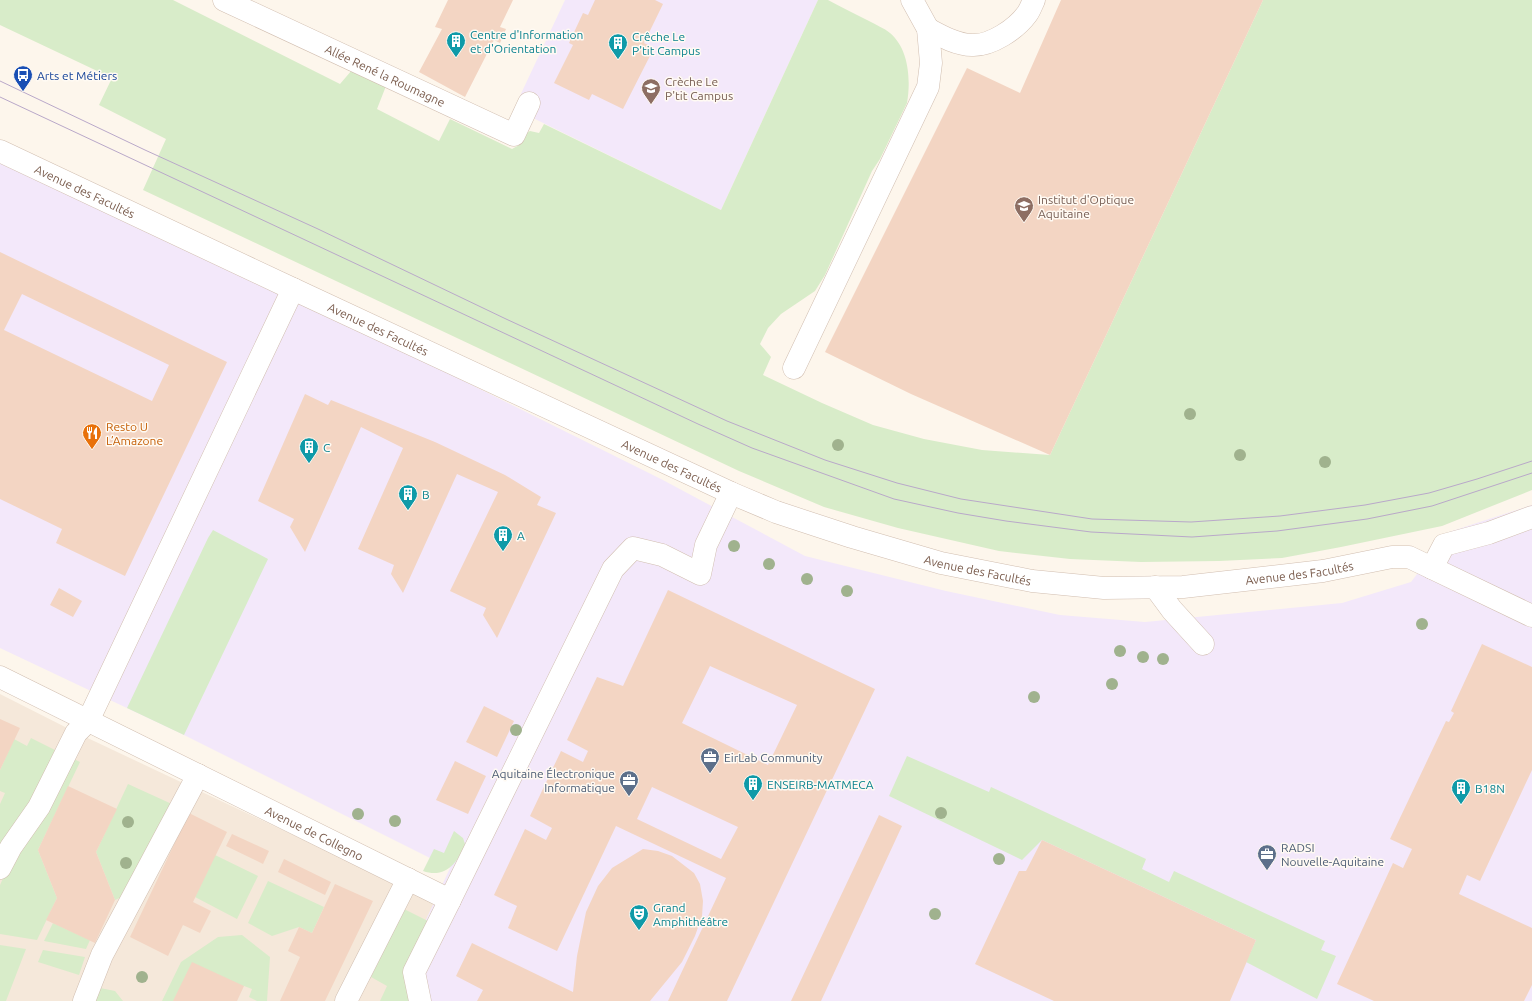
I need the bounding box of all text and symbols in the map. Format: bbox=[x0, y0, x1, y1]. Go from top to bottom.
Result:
place label: Centre d'Information et d'Orientation bbox=[470, 28, 583, 55]
building icon: Centre d'Information et d'Orientation bbox=[445, 30, 467, 58]
place label: Crêche Le P'tit Campus bbox=[632, 30, 700, 57]
building icon: Crêche Le P'tit Campus bbox=[607, 32, 629, 60]
street label: Allée René la Roumagne bbox=[323, 42, 447, 109]
bus stop icon: Arts et Métiers bbox=[12, 64, 34, 92]
place label: Arts et Métiers bbox=[37, 69, 117, 82]
place label: Crèche Le P'tit Campus bbox=[665, 75, 733, 102]
school or university icon: Crèche Le P'tit Campus bbox=[640, 77, 662, 105]
street label: Avenue des Facultés bbox=[33, 162, 137, 220]
place label: Institut d'Optique Aquitaine bbox=[1038, 193, 1134, 220]
school or university icon: Institut d'Optique Aquitaine bbox=[1013, 195, 1035, 223]
street label: Avenue des Facultés bbox=[326, 300, 430, 358]
place label: Resto U L’Amazone bbox=[106, 420, 163, 447]
restaurant icon: Resto U L’Amazone bbox=[81, 422, 103, 450]
building icon: C bbox=[298, 436, 320, 464]
street label: Avenue des Facultés bbox=[620, 437, 724, 494]
place label: C bbox=[323, 441, 331, 454]
building icon: B bbox=[397, 483, 419, 511]
place label: B bbox=[422, 488, 430, 501]
building icon: A bbox=[492, 524, 514, 552]
place label: A bbox=[517, 529, 525, 542]
street label: Avenue des Facultés bbox=[923, 552, 1032, 587]
street label: Avenue des Facultés bbox=[1245, 558, 1355, 586]
office icon: EirLab Community bbox=[699, 746, 721, 774]
place label: EirLab Community bbox=[724, 751, 823, 764]
place label: Aquitaine Électronique Informatique bbox=[492, 767, 615, 794]
office icon: Aquitaine Électronique Informatique bbox=[618, 769, 640, 797]
building icon: ENSEIRB-MATMECA bbox=[742, 773, 764, 801]
building icon: B18N bbox=[1450, 777, 1472, 805]
place label: ENSEIRB-MATMECA bbox=[767, 778, 874, 791]
place label: B18N bbox=[1475, 782, 1505, 795]
street label: Avenue de Collegno bbox=[263, 803, 366, 863]
place label: RADSI Nouvelle-Aquitaine bbox=[1281, 841, 1384, 868]
office icon: RADSI Nouvelle-Aquitaine bbox=[1256, 843, 1278, 871]
place label: Grand Amphithéâtre bbox=[653, 901, 728, 928]
theatre icon: Grand Amphithéâtre bbox=[628, 903, 650, 931]

